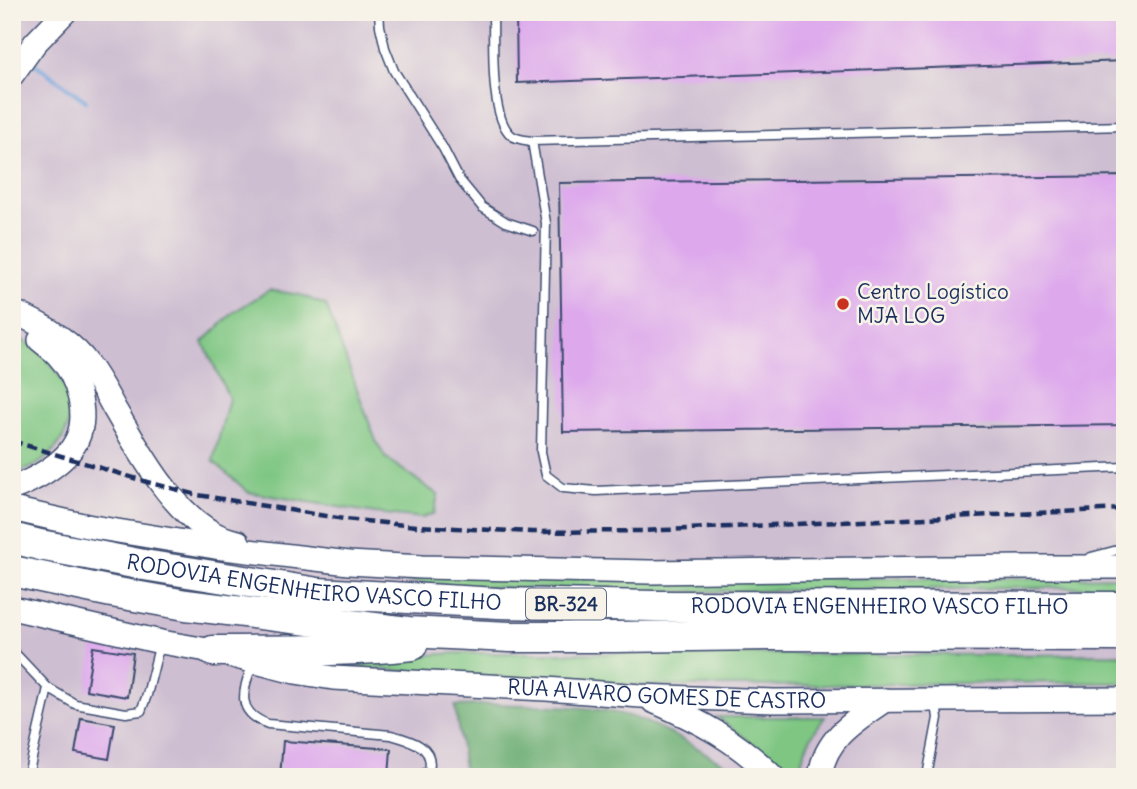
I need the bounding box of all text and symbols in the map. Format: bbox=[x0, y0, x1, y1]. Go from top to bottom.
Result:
place label: Centro Logístico MJA LOG bbox=[857, 278, 1009, 329]
marker: Centro Logístico MJA LOG bbox=[835, 296, 851, 312]
street label: RODOVIA ENGENHEIRO VASCO FILHO bbox=[124, 548, 502, 616]
road number: BR-324 bbox=[526, 589, 606, 620]
street label: RODOVIA ENGENHEIRO VASCO FILHO bbox=[691, 592, 1069, 620]
street label: RUA ALVARO GOMES DE CASTRO bbox=[507, 673, 826, 714]

